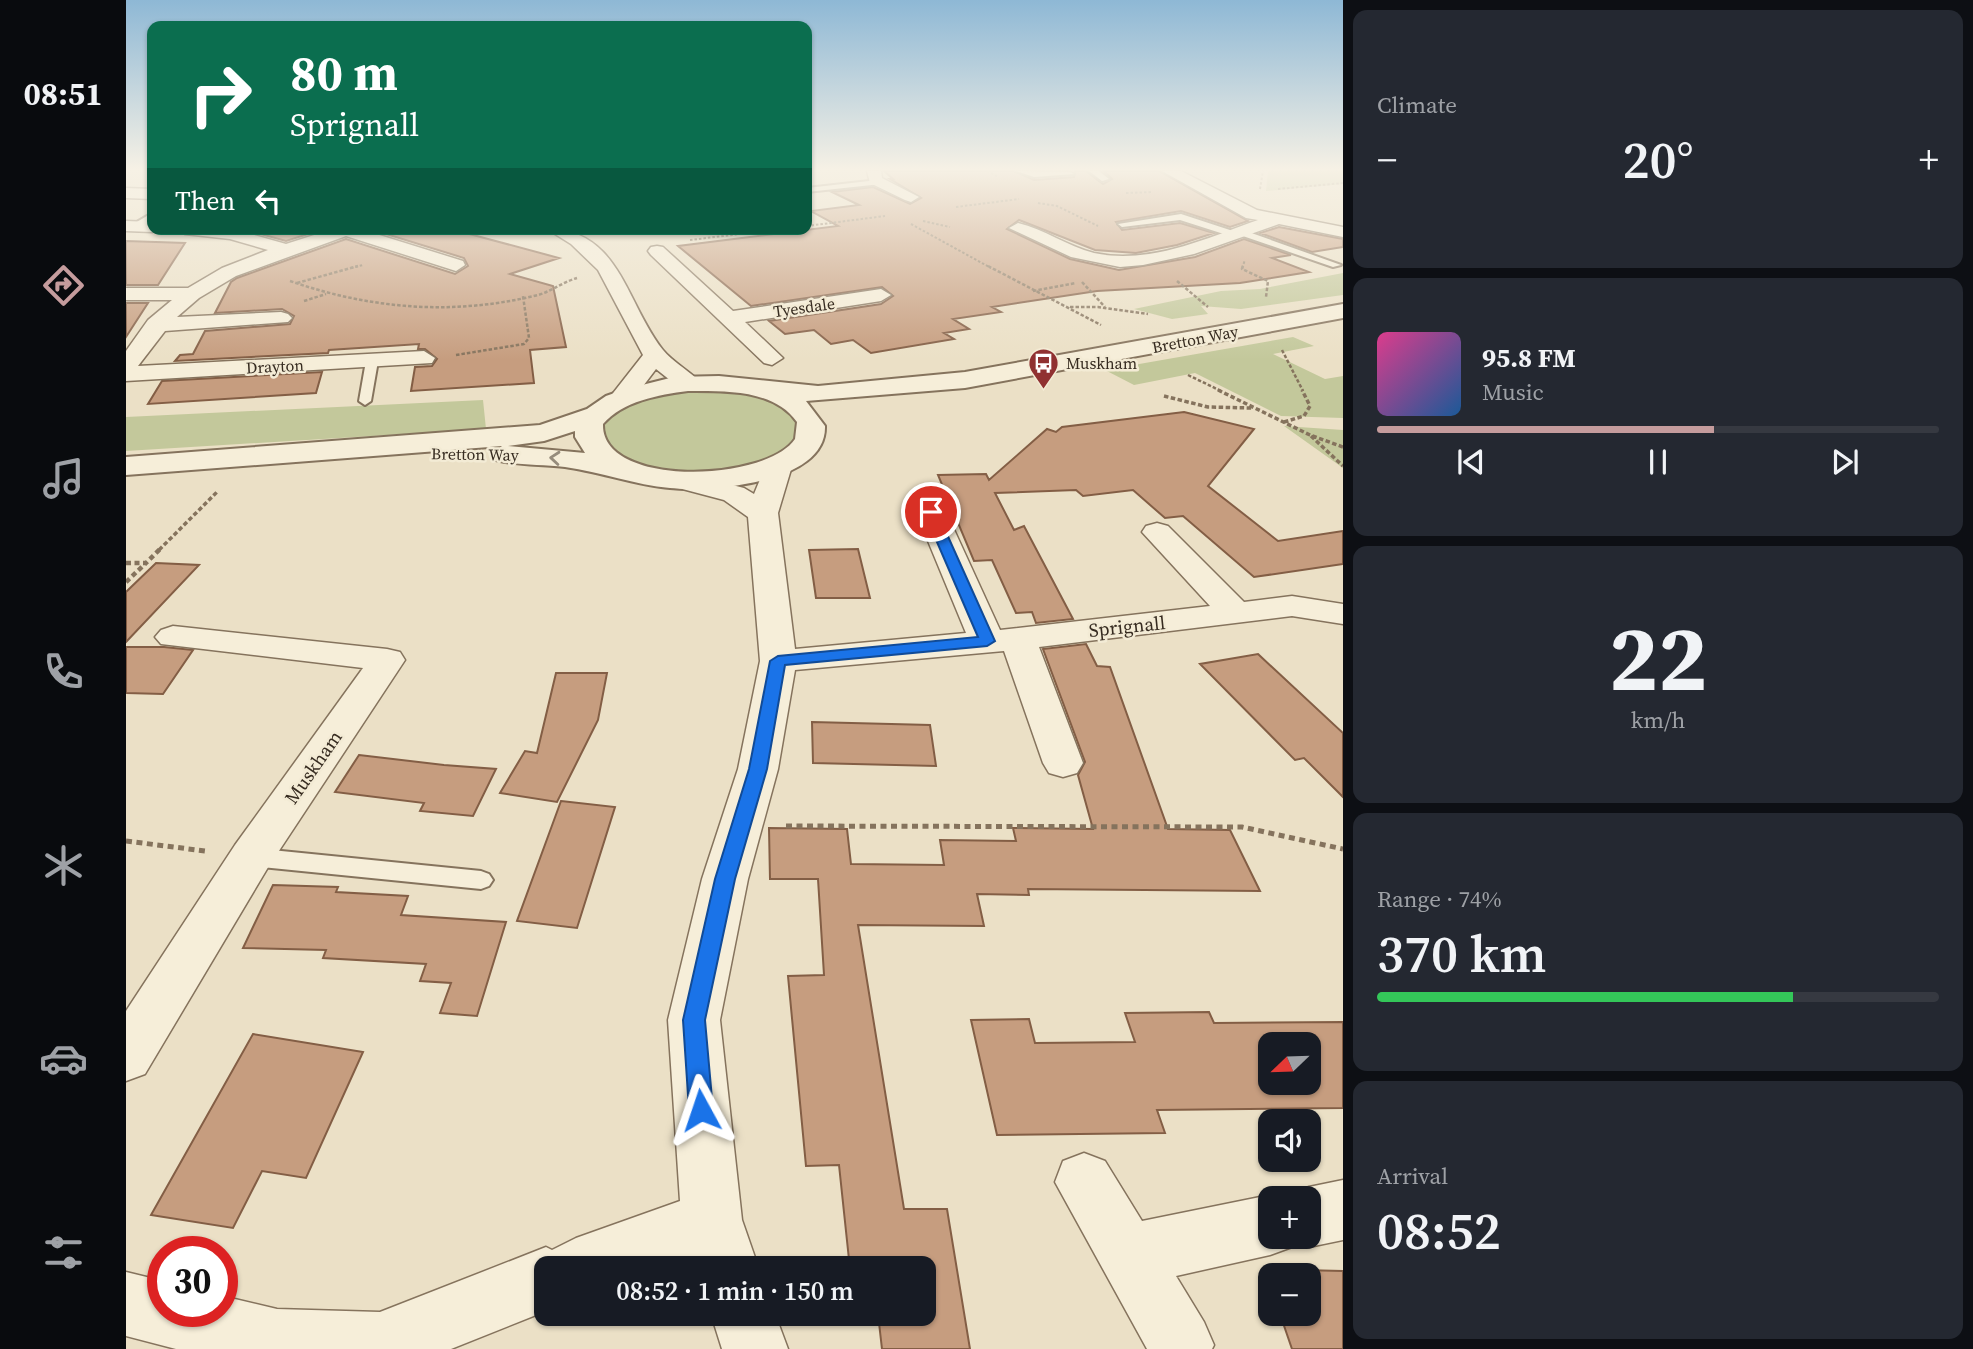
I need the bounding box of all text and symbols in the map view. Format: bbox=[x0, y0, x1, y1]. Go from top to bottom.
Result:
text: 80 m bbox=[290, 39, 398, 106]
icon: right bbox=[175, 49, 266, 140]
text: 08:51 bbox=[24, 72, 102, 116]
text: Climate bbox=[1377, 89, 1457, 121]
text: Sprignall bbox=[290, 103, 419, 147]
text: 20° bbox=[1622, 124, 1694, 195]
text: − bbox=[1377, 134, 1397, 186]
text: + bbox=[1919, 134, 1939, 186]
icon: left bbox=[249, 182, 287, 220]
text: Then bbox=[175, 183, 235, 219]
icon: directions bbox=[39, 261, 88, 310]
street label: Tyesdale bbox=[772, 292, 836, 322]
street label: Bretton Way bbox=[1150, 320, 1241, 358]
text: 95.8 FM bbox=[1482, 340, 1576, 376]
bus stop icon: Muskham bbox=[1026, 346, 1060, 390]
place label: Muskham bbox=[1066, 352, 1137, 374]
street label: Drayton bbox=[245, 353, 305, 379]
text: Music bbox=[1482, 376, 1544, 408]
street label: Bretton Way bbox=[431, 442, 520, 466]
icon: previous bbox=[1452, 443, 1490, 481]
icon: pause bbox=[1639, 443, 1677, 481]
icon: next bbox=[1826, 443, 1864, 481]
one-way arrow bbox=[549, 451, 560, 466]
icon: music bbox=[39, 454, 88, 503]
pin bbox=[901, 482, 961, 542]
icon: arrive bbox=[912, 493, 950, 531]
text: 22 bbox=[1609, 596, 1707, 720]
street label: Sprignall bbox=[1088, 609, 1167, 643]
icon: phone bbox=[39, 647, 88, 696]
text: km/h bbox=[1631, 704, 1685, 736]
street label: Muskham bbox=[278, 725, 348, 809]
icon: climate bbox=[39, 841, 88, 890]
text: Range · 74% bbox=[1377, 883, 1502, 915]
text: 370 km bbox=[1377, 918, 1546, 989]
north arrow bbox=[1258, 1032, 1321, 1096]
map controls bbox=[1258, 1032, 1321, 1326]
icon: car bbox=[39, 1034, 88, 1083]
position arrow bbox=[664, 1073, 738, 1147]
button: sound bbox=[1258, 1109, 1321, 1172]
text: Arrival bbox=[1377, 1160, 1448, 1192]
button: + bbox=[1258, 1186, 1321, 1249]
text: 08:52 bbox=[1377, 1195, 1501, 1266]
icon: filters bbox=[39, 1228, 88, 1277]
speed limit sign: 30 bbox=[147, 1236, 238, 1327]
button: − bbox=[1258, 1263, 1321, 1326]
text: 08:52 · 1 min · 150 m bbox=[616, 1273, 854, 1309]

